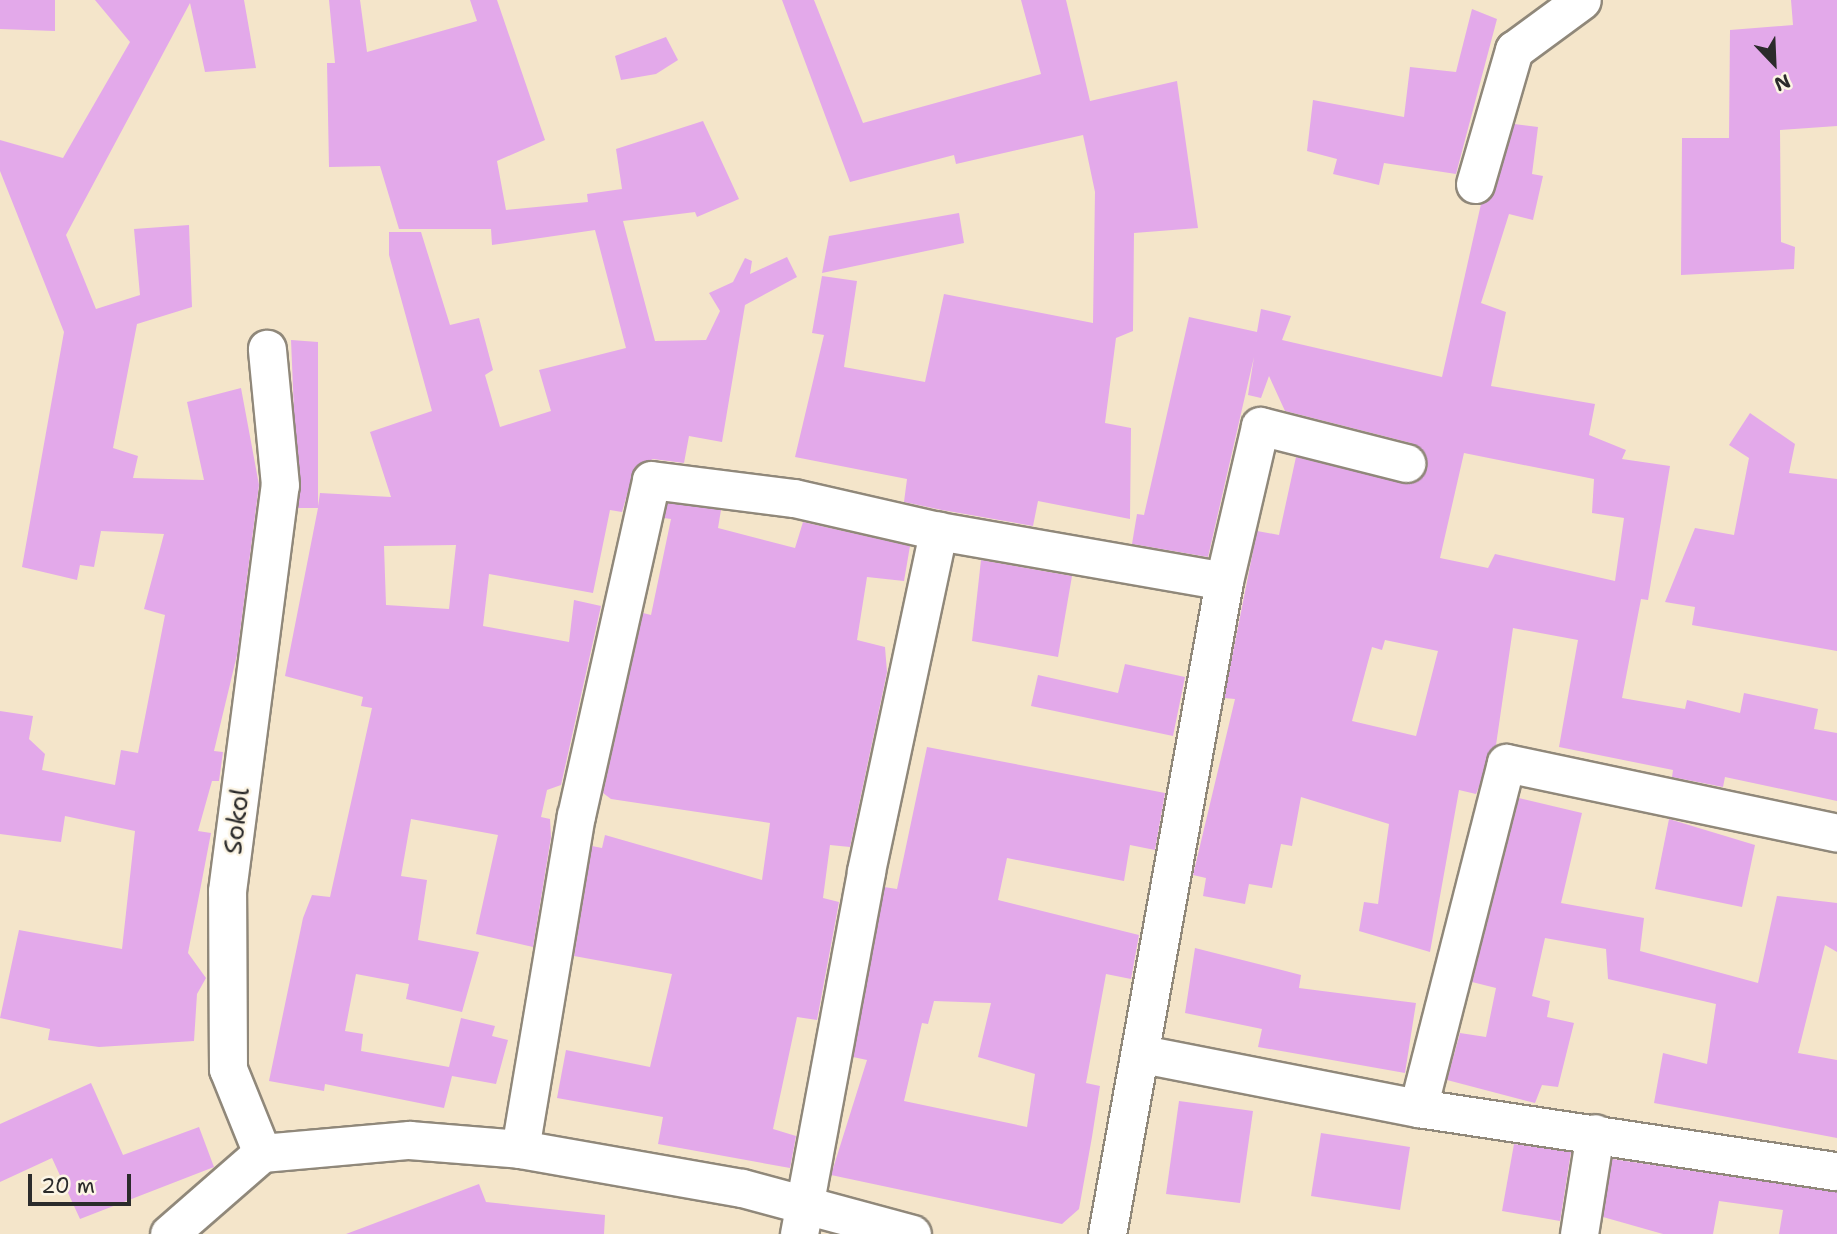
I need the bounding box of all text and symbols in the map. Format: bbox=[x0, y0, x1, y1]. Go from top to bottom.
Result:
north arrow bbox=[1739, 28, 1809, 98]
text: N bbox=[1771, 68, 1794, 97]
street label: Sokol bbox=[216, 786, 256, 856]
scale bar bbox=[32, 1160, 135, 1204]
text: 20 m bbox=[41, 1172, 95, 1200]

